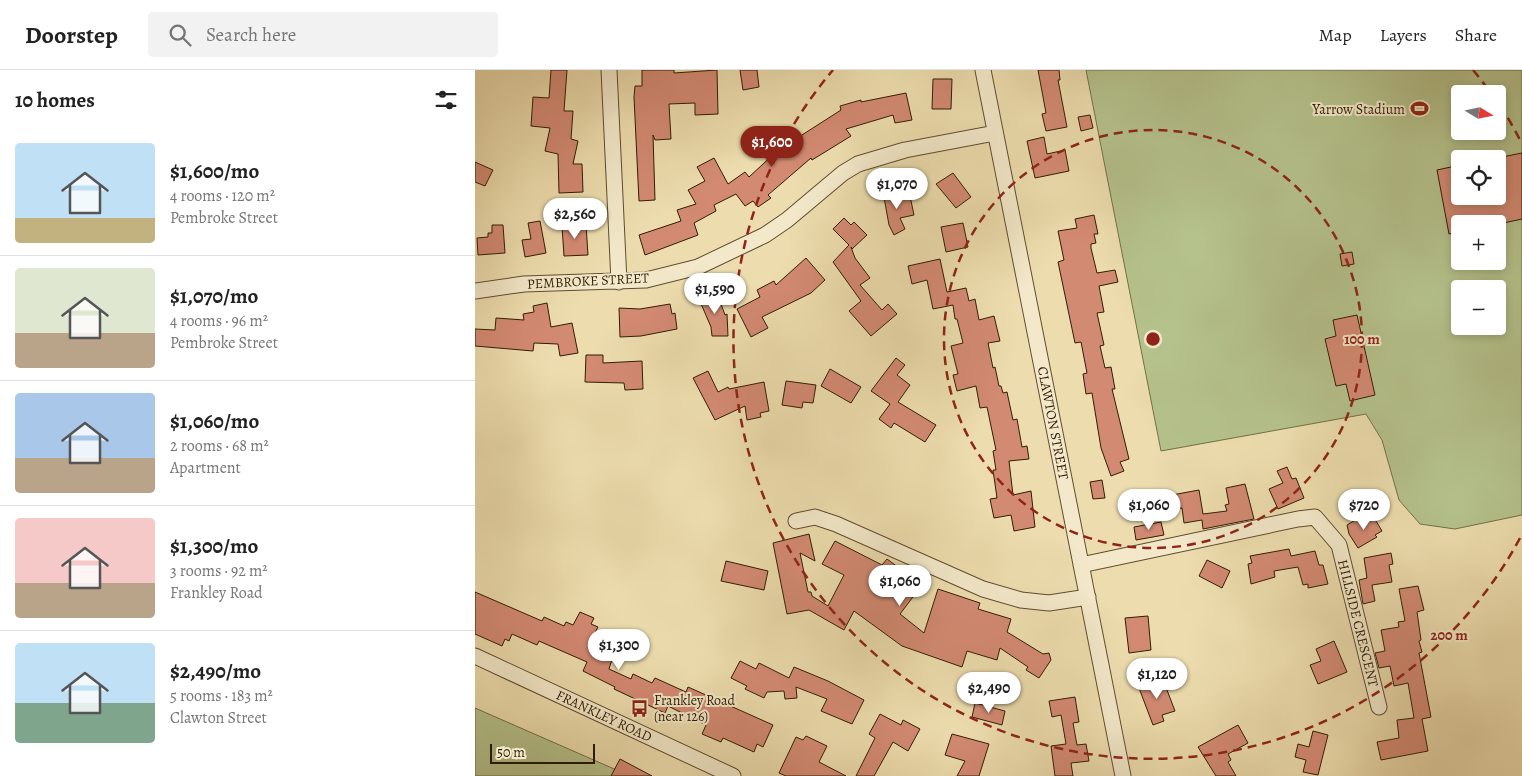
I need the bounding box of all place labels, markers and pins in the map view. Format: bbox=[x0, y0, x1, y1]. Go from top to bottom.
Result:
sports icon: Yarrow Stadium bbox=[1409, 99, 1429, 119]
place label: Yarrow Stadium bbox=[1312, 100, 1405, 119]
pin: $1,600 bbox=[731, 126, 813, 168]
pin: $1,070 bbox=[856, 168, 938, 210]
pin: $2,560 bbox=[534, 198, 616, 240]
pin: $1,590 bbox=[674, 272, 756, 315]
centre of rings bbox=[1144, 330, 1162, 348]
pin: $1,060 bbox=[1108, 488, 1190, 531]
pin: $720 bbox=[1334, 488, 1394, 531]
pin: $1,060 bbox=[859, 564, 941, 607]
pin: $1,300 bbox=[578, 628, 660, 671]
pin: $1,120 bbox=[1116, 658, 1198, 700]
pin: $2,490 bbox=[948, 672, 1030, 714]
place label: Frankley Road (near 126) bbox=[654, 691, 736, 726]
bus stop icon: Frankley Road (near 126) bbox=[630, 698, 650, 718]

